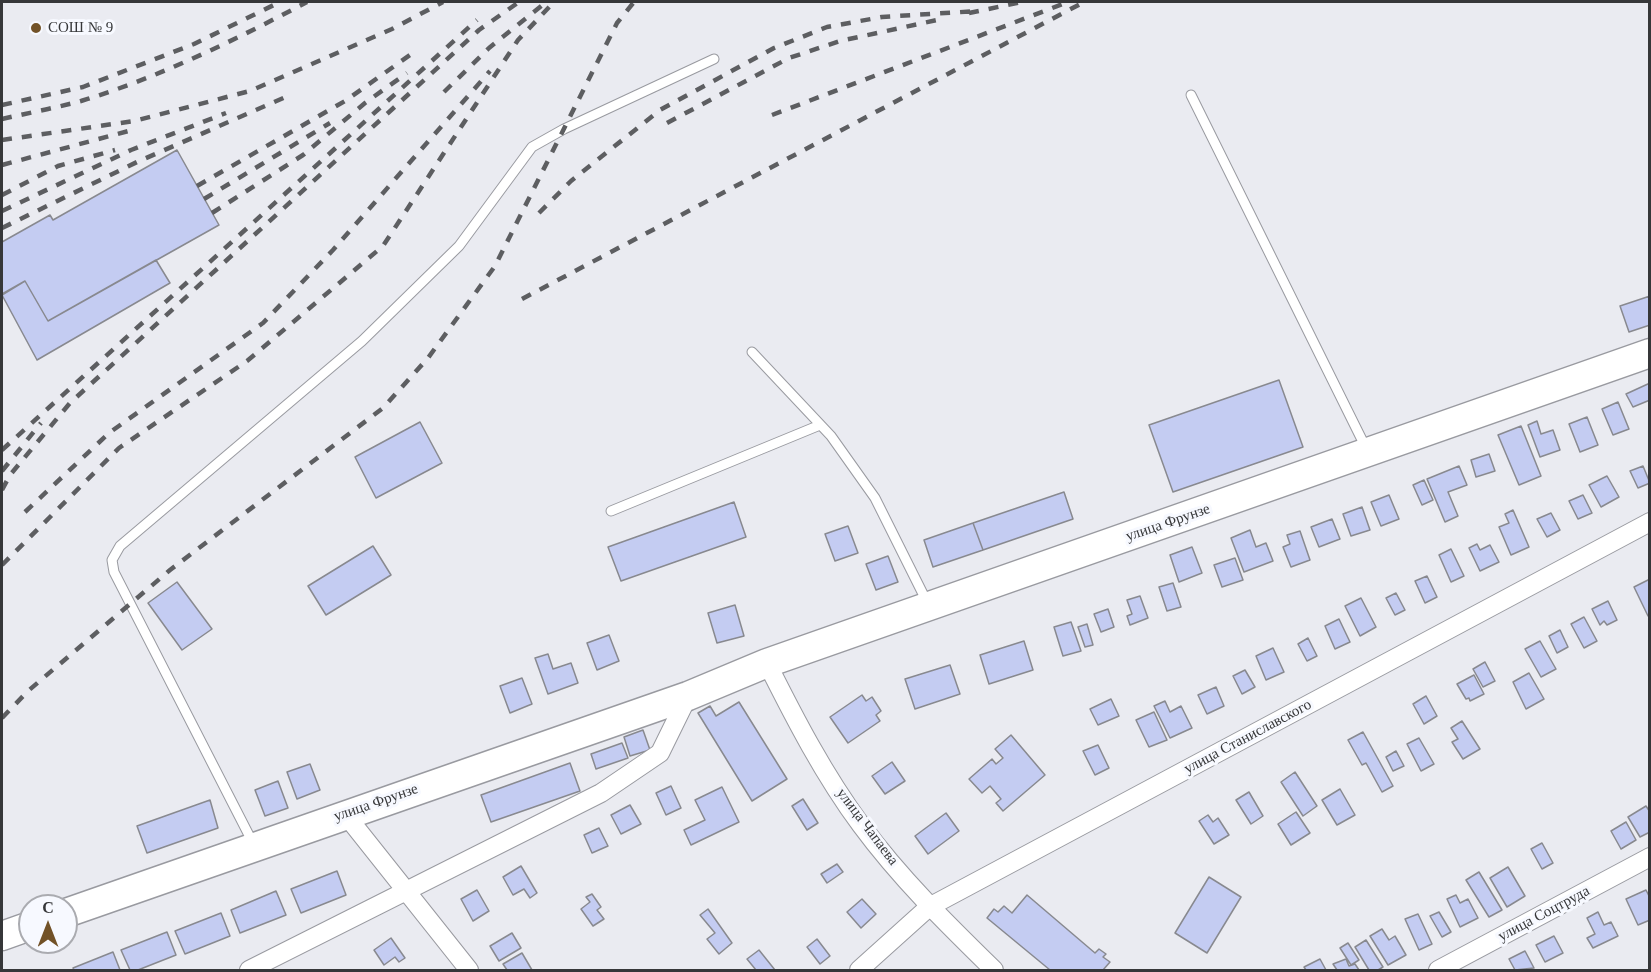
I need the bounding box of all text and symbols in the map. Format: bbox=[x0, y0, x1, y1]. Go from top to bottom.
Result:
place label: СОШ № 9 bbox=[48, 19, 113, 37]
marker: СОШ № 9 bbox=[29, 21, 43, 35]
street label: улица Фрунзе bbox=[1123, 500, 1213, 546]
street label: улица Станиславского bbox=[1181, 696, 1315, 778]
street label: улица Фрунзе bbox=[331, 780, 421, 826]
street label: улица Чапаева bbox=[832, 785, 902, 869]
street label: улица Соцтруда bbox=[1495, 882, 1593, 946]
north arrow bbox=[18, 894, 78, 954]
text: С bbox=[42, 899, 54, 916]

